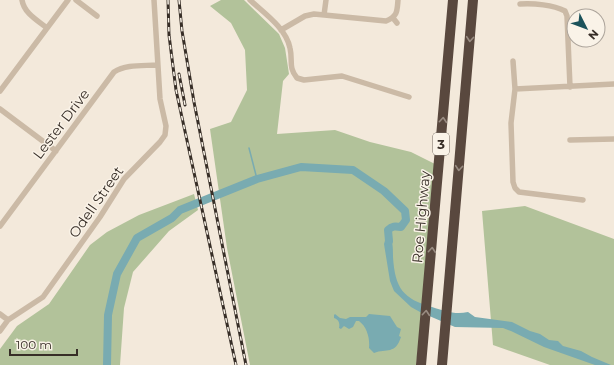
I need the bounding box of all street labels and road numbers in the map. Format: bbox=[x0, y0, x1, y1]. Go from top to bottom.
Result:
street label: Lester Drive bbox=[29, 85, 93, 163]
road number: 3 bbox=[433, 133, 449, 155]
street label: Odell Street bbox=[65, 163, 127, 241]
street label: Roe Highway bbox=[408, 170, 434, 264]

